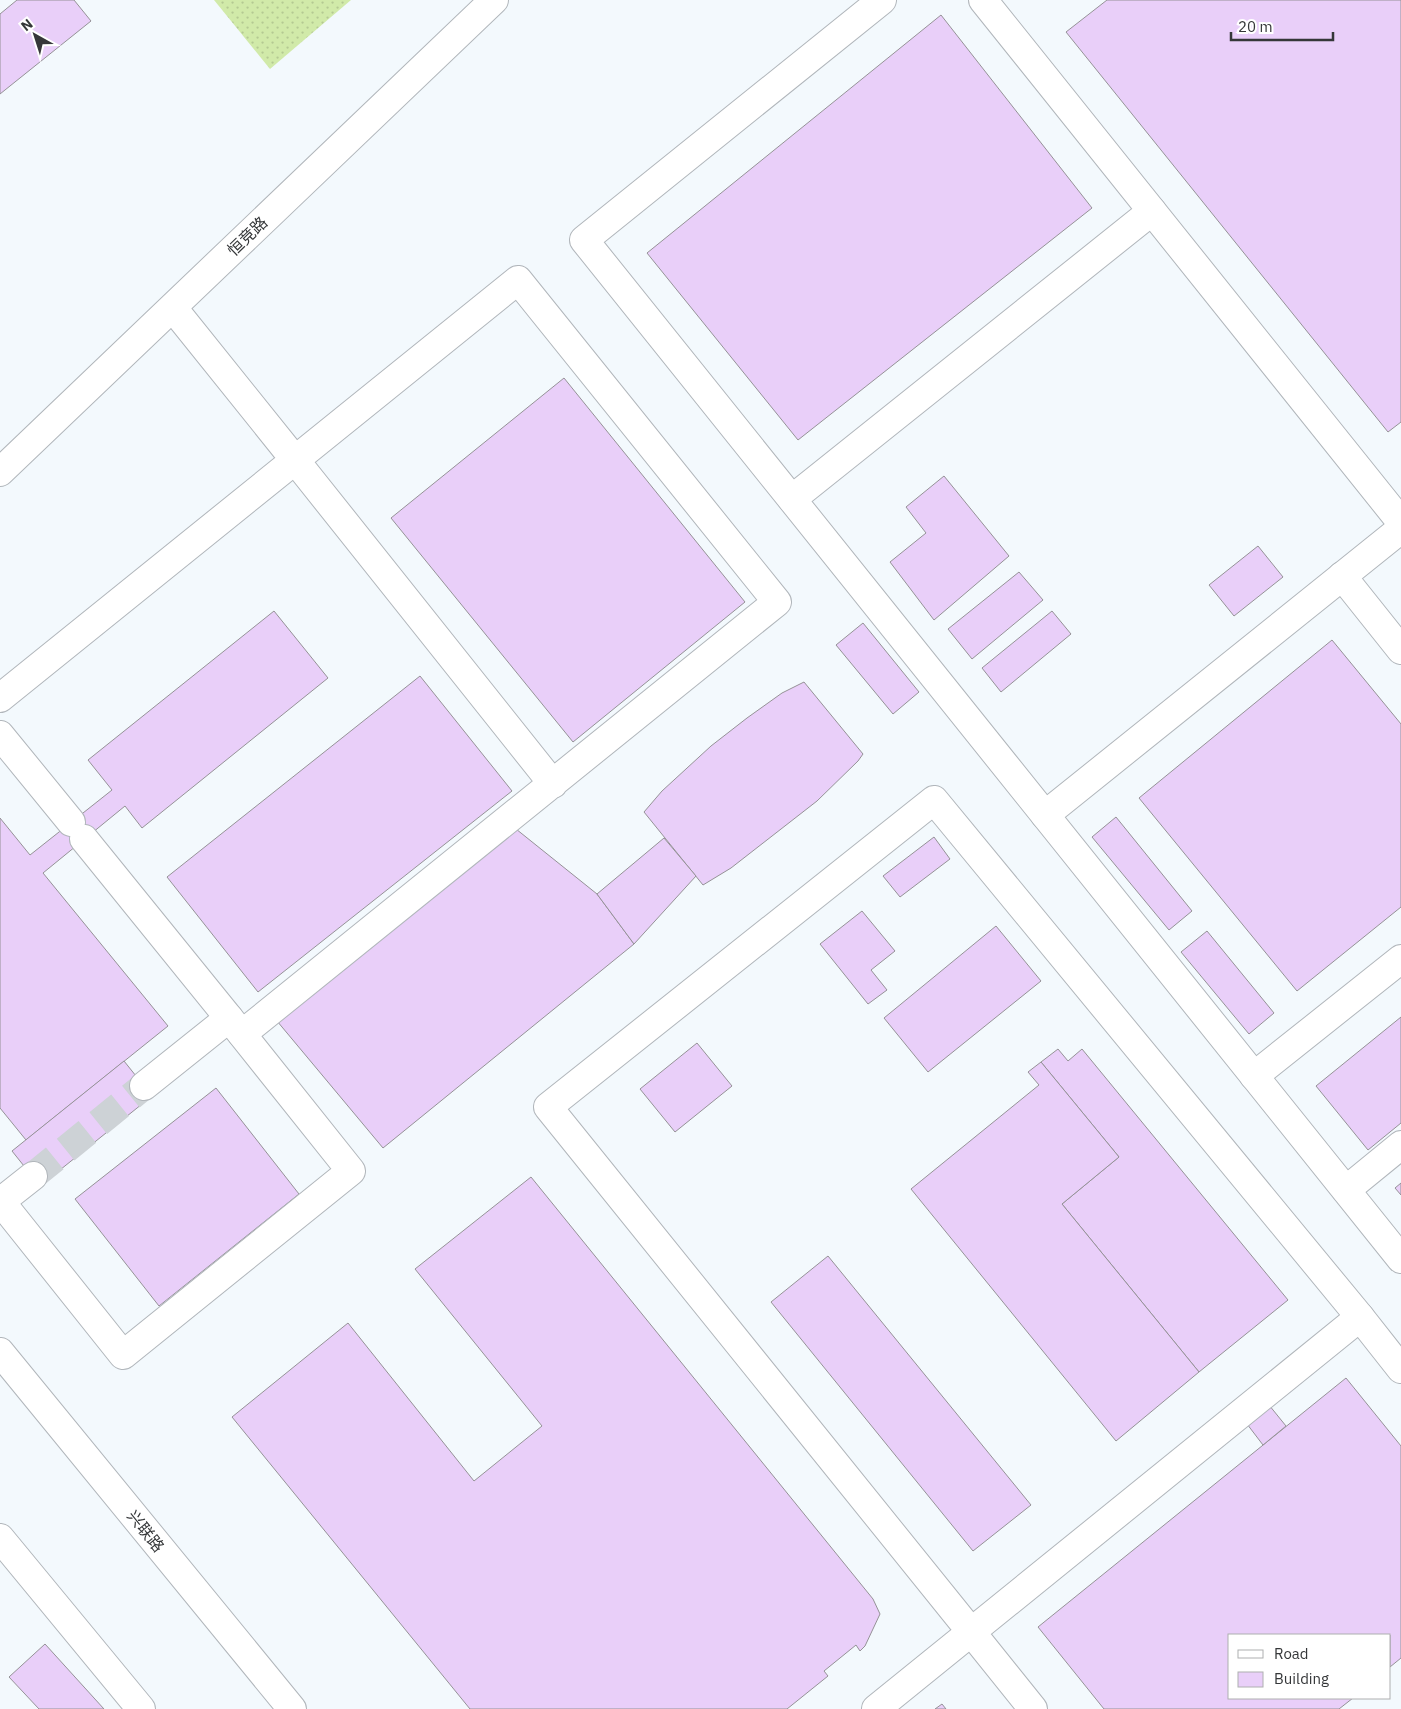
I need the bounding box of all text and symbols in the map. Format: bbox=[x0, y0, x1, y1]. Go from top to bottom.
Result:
north arrow bbox=[10, 10, 60, 60]
scale bar bbox=[1231, 10, 1334, 42]
text: N bbox=[17, 15, 36, 35]
text: 20 m bbox=[1238, 17, 1273, 36]
street label: 恒竞路 bbox=[223, 212, 271, 260]
street label: 兴联路 bbox=[123, 1506, 169, 1556]
legend bbox=[1228, 1634, 1391, 1699]
text: Road bbox=[1274, 1644, 1309, 1663]
text: Building bbox=[1274, 1669, 1329, 1688]

